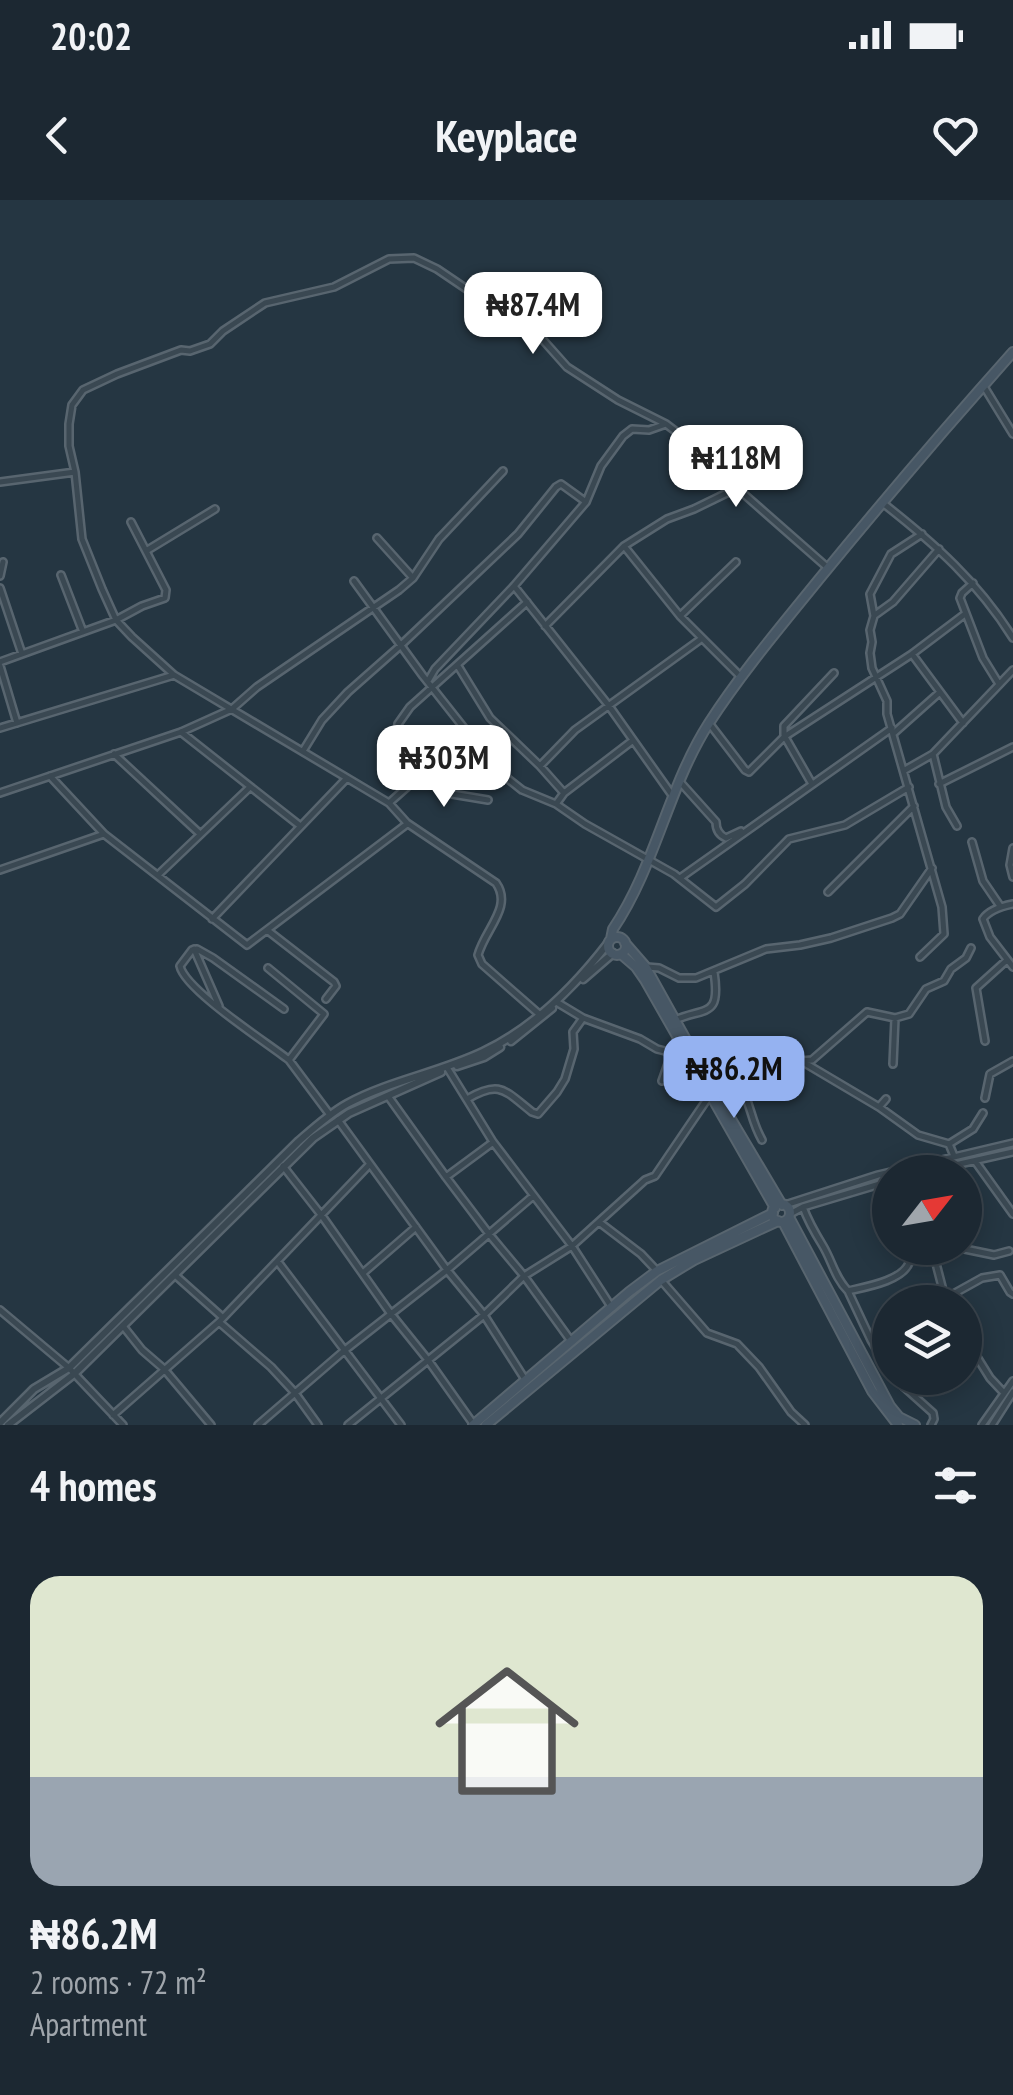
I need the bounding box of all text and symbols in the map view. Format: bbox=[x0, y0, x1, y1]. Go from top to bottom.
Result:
text: 20:02 bbox=[50, 11, 132, 60]
text: Keyplace bbox=[435, 106, 578, 164]
icon: back bbox=[30, 108, 85, 163]
icon: heart bbox=[928, 108, 983, 163]
pin: ₦87.4M bbox=[452, 272, 614, 357]
text: ₦87.4M bbox=[486, 283, 580, 325]
pin: ₦118M bbox=[666, 425, 806, 510]
text: ₦118M bbox=[691, 436, 781, 478]
pin: ₦303M bbox=[374, 725, 514, 810]
text: ₦303M bbox=[399, 736, 489, 778]
pin: ₦86.2M bbox=[653, 1036, 815, 1121]
text: ₦86.2M bbox=[685, 1047, 783, 1089]
north arrow bbox=[872, 1155, 982, 1265]
map controls bbox=[872, 1155, 982, 1395]
button: layers bbox=[872, 1285, 982, 1395]
text: 4 homes bbox=[30, 1458, 157, 1513]
icon: filters bbox=[928, 1458, 983, 1513]
icon: home bbox=[417, 1641, 597, 1821]
text: ₦86.2M bbox=[30, 1906, 157, 1961]
text: 2 rooms · 72 m² bbox=[30, 1961, 207, 2003]
text: Apartment bbox=[30, 2003, 147, 2045]

